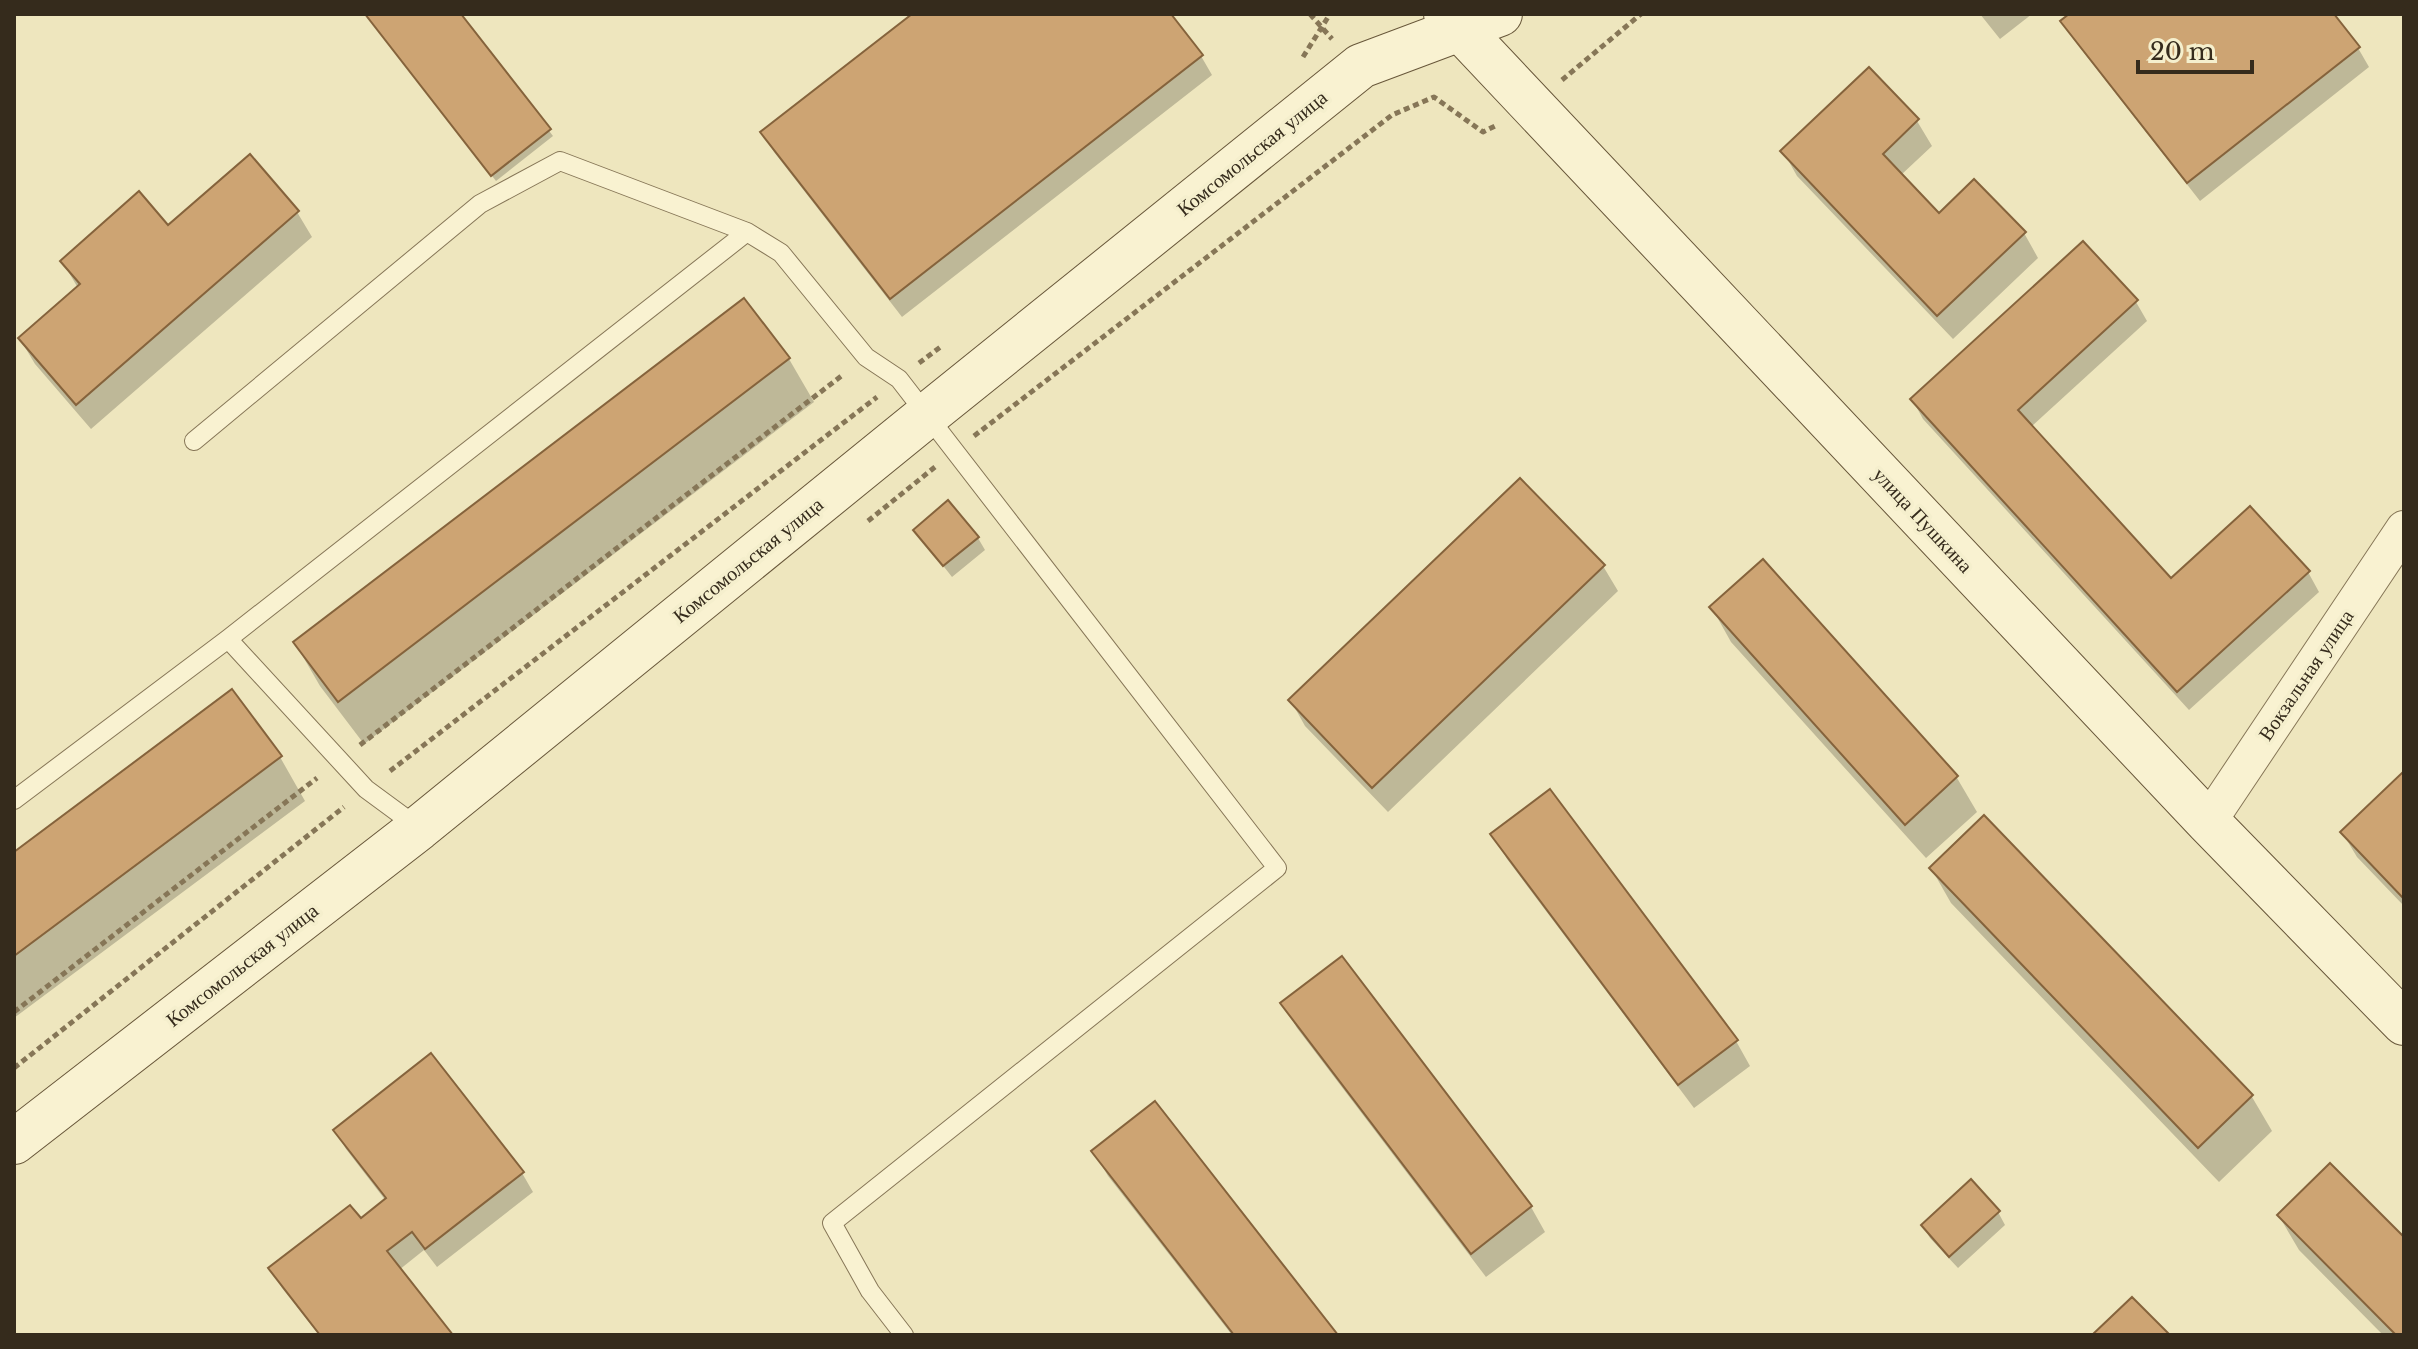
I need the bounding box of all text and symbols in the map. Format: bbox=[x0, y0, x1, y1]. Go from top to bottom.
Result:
scale bar bbox=[2138, 24, 2252, 74]
text: 20 m bbox=[2150, 37, 2215, 66]
street label: Комсомольская улица bbox=[1172, 85, 1332, 221]
street label: улица Пушкина bbox=[1868, 462, 1978, 578]
street label: Комсомольская улица bbox=[668, 492, 828, 628]
street label: Вокзальная улица bbox=[2253, 605, 2359, 745]
street label: Комсомольская улица bbox=[161, 898, 323, 1032]

